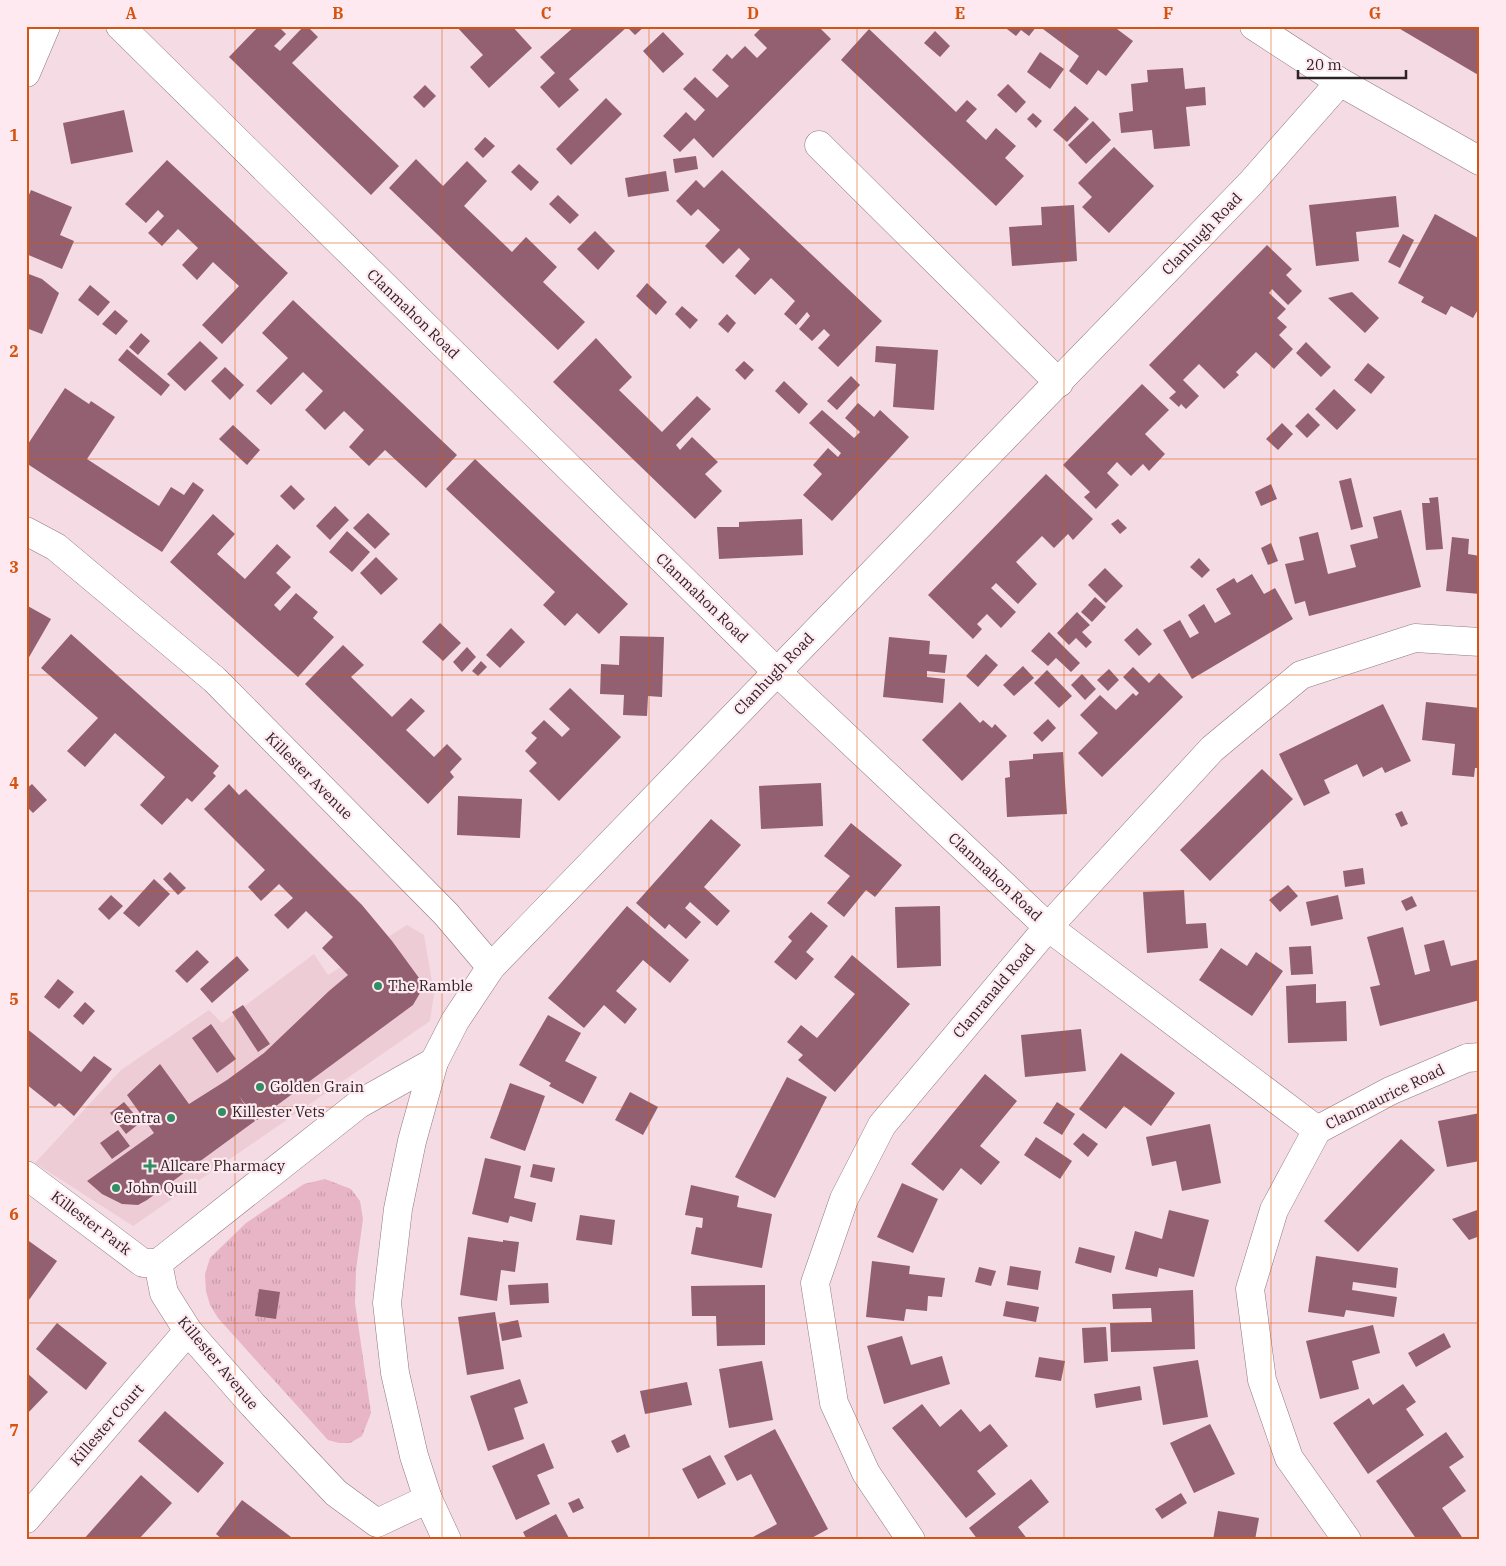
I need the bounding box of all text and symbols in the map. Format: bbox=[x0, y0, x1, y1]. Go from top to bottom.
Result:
text: A bbox=[125, 3, 137, 23]
text: B bbox=[332, 3, 344, 23]
text: C bbox=[541, 3, 551, 23]
text: D bbox=[747, 3, 759, 23]
text: E bbox=[955, 3, 965, 23]
text: F bbox=[1163, 3, 1173, 23]
text: G bbox=[1369, 3, 1381, 23]
scale bar bbox=[1298, 48, 1406, 80]
text: 20 m bbox=[1306, 55, 1342, 74]
text: 1 bbox=[9, 125, 19, 145]
street label: Clanhugh Road bbox=[1157, 188, 1246, 279]
street label: Clanmahon Road bbox=[363, 265, 464, 363]
text: 2 bbox=[9, 341, 19, 361]
street label: Clanmahon Road bbox=[652, 549, 753, 647]
text: 3 bbox=[9, 557, 19, 577]
street label: Clanhugh Road bbox=[729, 628, 818, 719]
street label: Killester Avenue bbox=[262, 728, 357, 823]
text: 4 bbox=[9, 773, 19, 793]
street label: Clanmahon Road bbox=[945, 828, 1046, 925]
street label: Clanranald Road bbox=[949, 940, 1039, 1042]
place label: The Ramble bbox=[388, 976, 473, 995]
marker: The Ramble bbox=[372, 980, 384, 992]
text: 5 bbox=[9, 989, 19, 1009]
street label: Clanmaurice Road bbox=[1322, 1060, 1447, 1134]
place label: Golden Grain bbox=[270, 1077, 364, 1096]
marker: Golden Grain bbox=[254, 1081, 266, 1093]
place label: Killester Vets bbox=[232, 1102, 325, 1121]
marker: Killester Vets bbox=[216, 1106, 228, 1118]
place label: Centra bbox=[114, 1108, 161, 1127]
marker: Centra bbox=[165, 1112, 177, 1124]
place label: Allcare Pharmacy bbox=[160, 1156, 285, 1175]
marker: Allcare Pharmacy bbox=[144, 1160, 156, 1172]
place label: John Quill bbox=[126, 1178, 197, 1197]
marker: John Quill bbox=[110, 1182, 122, 1194]
street label: Killester Park bbox=[47, 1186, 135, 1259]
text: 6 bbox=[9, 1204, 19, 1224]
street label: Killester Avenue bbox=[174, 1312, 263, 1413]
street label: Killester Court bbox=[66, 1380, 147, 1470]
text: 7 bbox=[9, 1420, 19, 1440]

